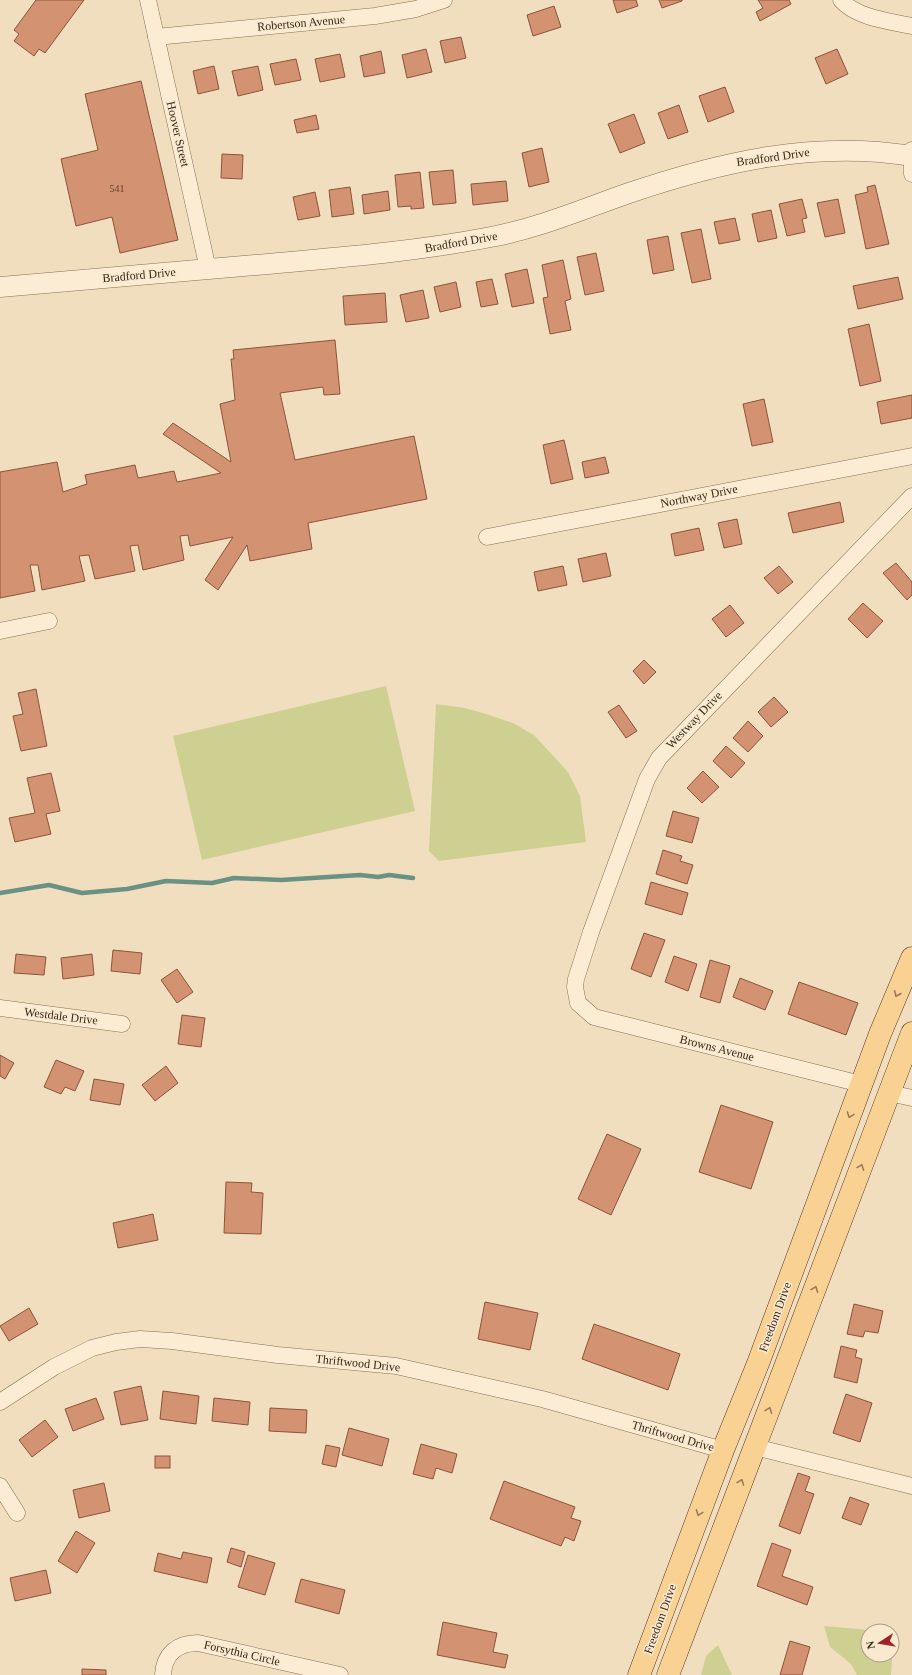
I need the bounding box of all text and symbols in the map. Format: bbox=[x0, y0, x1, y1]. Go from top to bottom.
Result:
street label: Robertson Avenue bbox=[257, 12, 345, 34]
street label: Hoover Street bbox=[164, 100, 193, 169]
street label: Bradford Drive bbox=[736, 145, 810, 169]
house number: 541 bbox=[110, 183, 125, 194]
street label: Bradford Drive bbox=[424, 229, 498, 255]
street label: Bradford Drive bbox=[102, 265, 176, 285]
street label: Northway Drive bbox=[659, 482, 739, 510]
street label: Westway Drive bbox=[663, 689, 725, 751]
one-way arrow bbox=[894, 990, 902, 998]
street label: Westdale Drive bbox=[23, 1005, 99, 1027]
street label: Browns Avenue bbox=[678, 1032, 756, 1064]
one-way arrow bbox=[846, 1112, 854, 1119]
one-way arrow bbox=[856, 1164, 865, 1171]
street label: Freedom Drive bbox=[756, 1280, 794, 1354]
one-way arrow bbox=[810, 1285, 818, 1292]
street label: Thriftwood Drive bbox=[315, 1352, 401, 1374]
one-way arrow bbox=[764, 1407, 772, 1414]
street label: Thriftwood Drive bbox=[630, 1418, 716, 1454]
one-way arrow bbox=[737, 1478, 745, 1485]
one-way arrow bbox=[696, 1509, 704, 1516]
street label: Freedom Drive bbox=[641, 1582, 679, 1656]
north arrow bbox=[860, 1623, 900, 1663]
street label: Forsythia Circle bbox=[203, 1637, 281, 1669]
text: N bbox=[864, 1640, 877, 1650]

